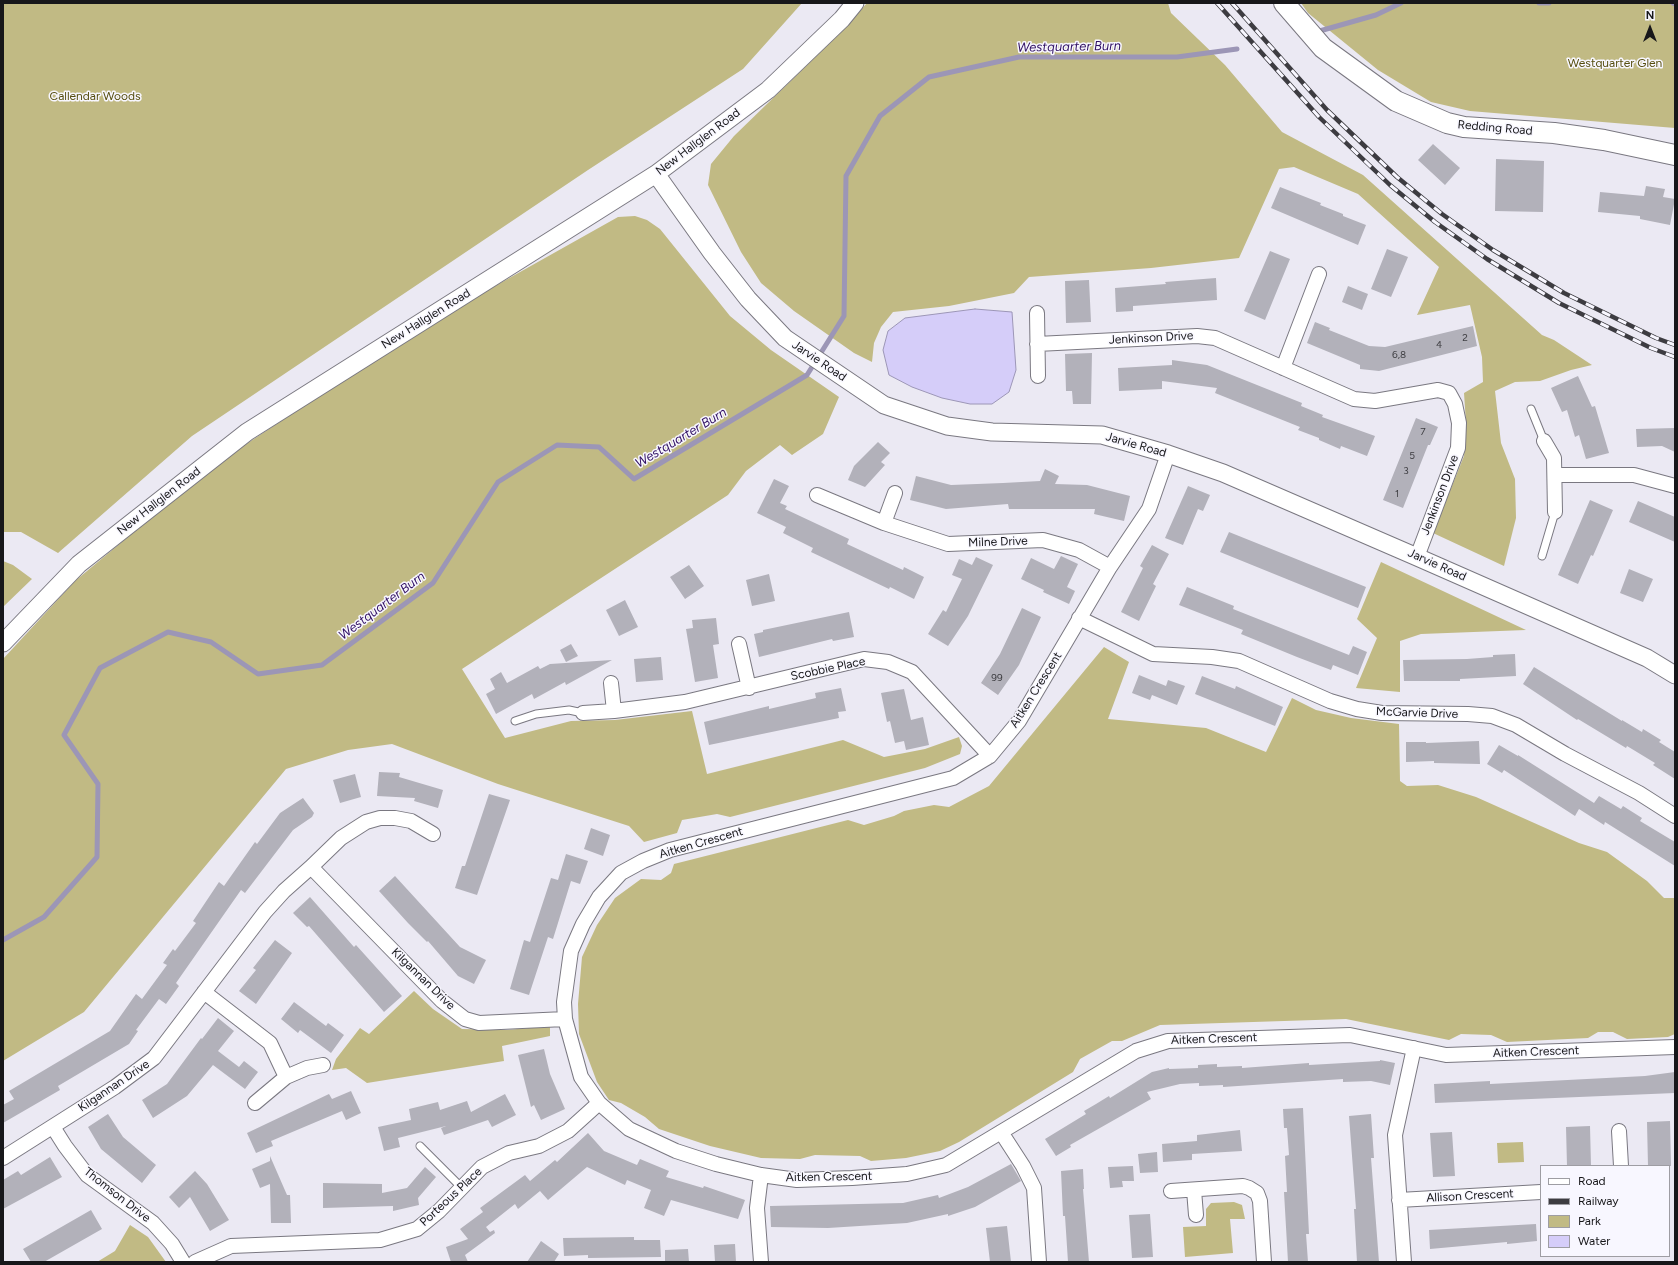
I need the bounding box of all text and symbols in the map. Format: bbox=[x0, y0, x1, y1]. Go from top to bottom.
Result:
north arrow bbox=[1630, 8, 1670, 48]
text: N bbox=[1646, 9, 1654, 22]
water label: Westquarter Burn bbox=[1017, 38, 1121, 56]
park label: Westquarter Glen bbox=[1568, 56, 1662, 70]
park label: Callendar Woods bbox=[49, 89, 141, 103]
street label: New Hallglen Road bbox=[653, 106, 743, 178]
street label: Redding Road bbox=[1457, 118, 1533, 138]
street label: New Hallglen Road bbox=[379, 286, 473, 352]
street label: Jenkinson Drive bbox=[1108, 329, 1194, 347]
house number: 2 bbox=[1462, 332, 1468, 344]
street label: Jarvie Road bbox=[789, 338, 849, 384]
house number: 4 bbox=[1436, 339, 1442, 351]
house number: 6,8 bbox=[1392, 349, 1406, 361]
water label: Westquarter Burn bbox=[633, 405, 729, 471]
house number: 7 bbox=[1420, 426, 1426, 438]
street label: Jarvie Road bbox=[1104, 429, 1168, 461]
house number: 5 bbox=[1409, 450, 1415, 462]
street label: Jenkinson Drive bbox=[1418, 453, 1462, 537]
street label: New Hallglen Road bbox=[114, 464, 204, 538]
house number: 3 bbox=[1403, 465, 1409, 477]
house number: 1 bbox=[1395, 488, 1399, 500]
street label: Milne Drive bbox=[968, 534, 1028, 550]
street label: Jarvie Road bbox=[1406, 546, 1468, 584]
water label: Westquarter Burn bbox=[336, 569, 428, 643]
street label: Aitken Crescent bbox=[1007, 650, 1065, 730]
street label: Scobbie Place bbox=[789, 654, 867, 684]
house number: 99 bbox=[991, 672, 1003, 684]
street label: McGarvie Drive bbox=[1376, 704, 1458, 722]
street label: Aitken Crescent bbox=[657, 824, 745, 862]
street label: Kilgannan Drive bbox=[388, 945, 458, 1013]
street label: Aitken Crescent bbox=[1171, 1030, 1257, 1048]
street label: Aitken Crescent bbox=[1493, 1043, 1579, 1061]
street label: Kilgannan Drive bbox=[76, 1057, 152, 1115]
street label: Thomson Drive bbox=[81, 1165, 153, 1225]
street label: Porteous Place bbox=[417, 1165, 485, 1229]
legend bbox=[1540, 1165, 1670, 1257]
street label: Aitken Crescent bbox=[786, 1169, 872, 1185]
text: Road bbox=[1578, 1174, 1606, 1188]
street label: Allison Crescent bbox=[1426, 1187, 1514, 1205]
text: Railway bbox=[1578, 1194, 1619, 1208]
text: Park bbox=[1578, 1214, 1601, 1228]
text: Water bbox=[1578, 1234, 1610, 1248]

